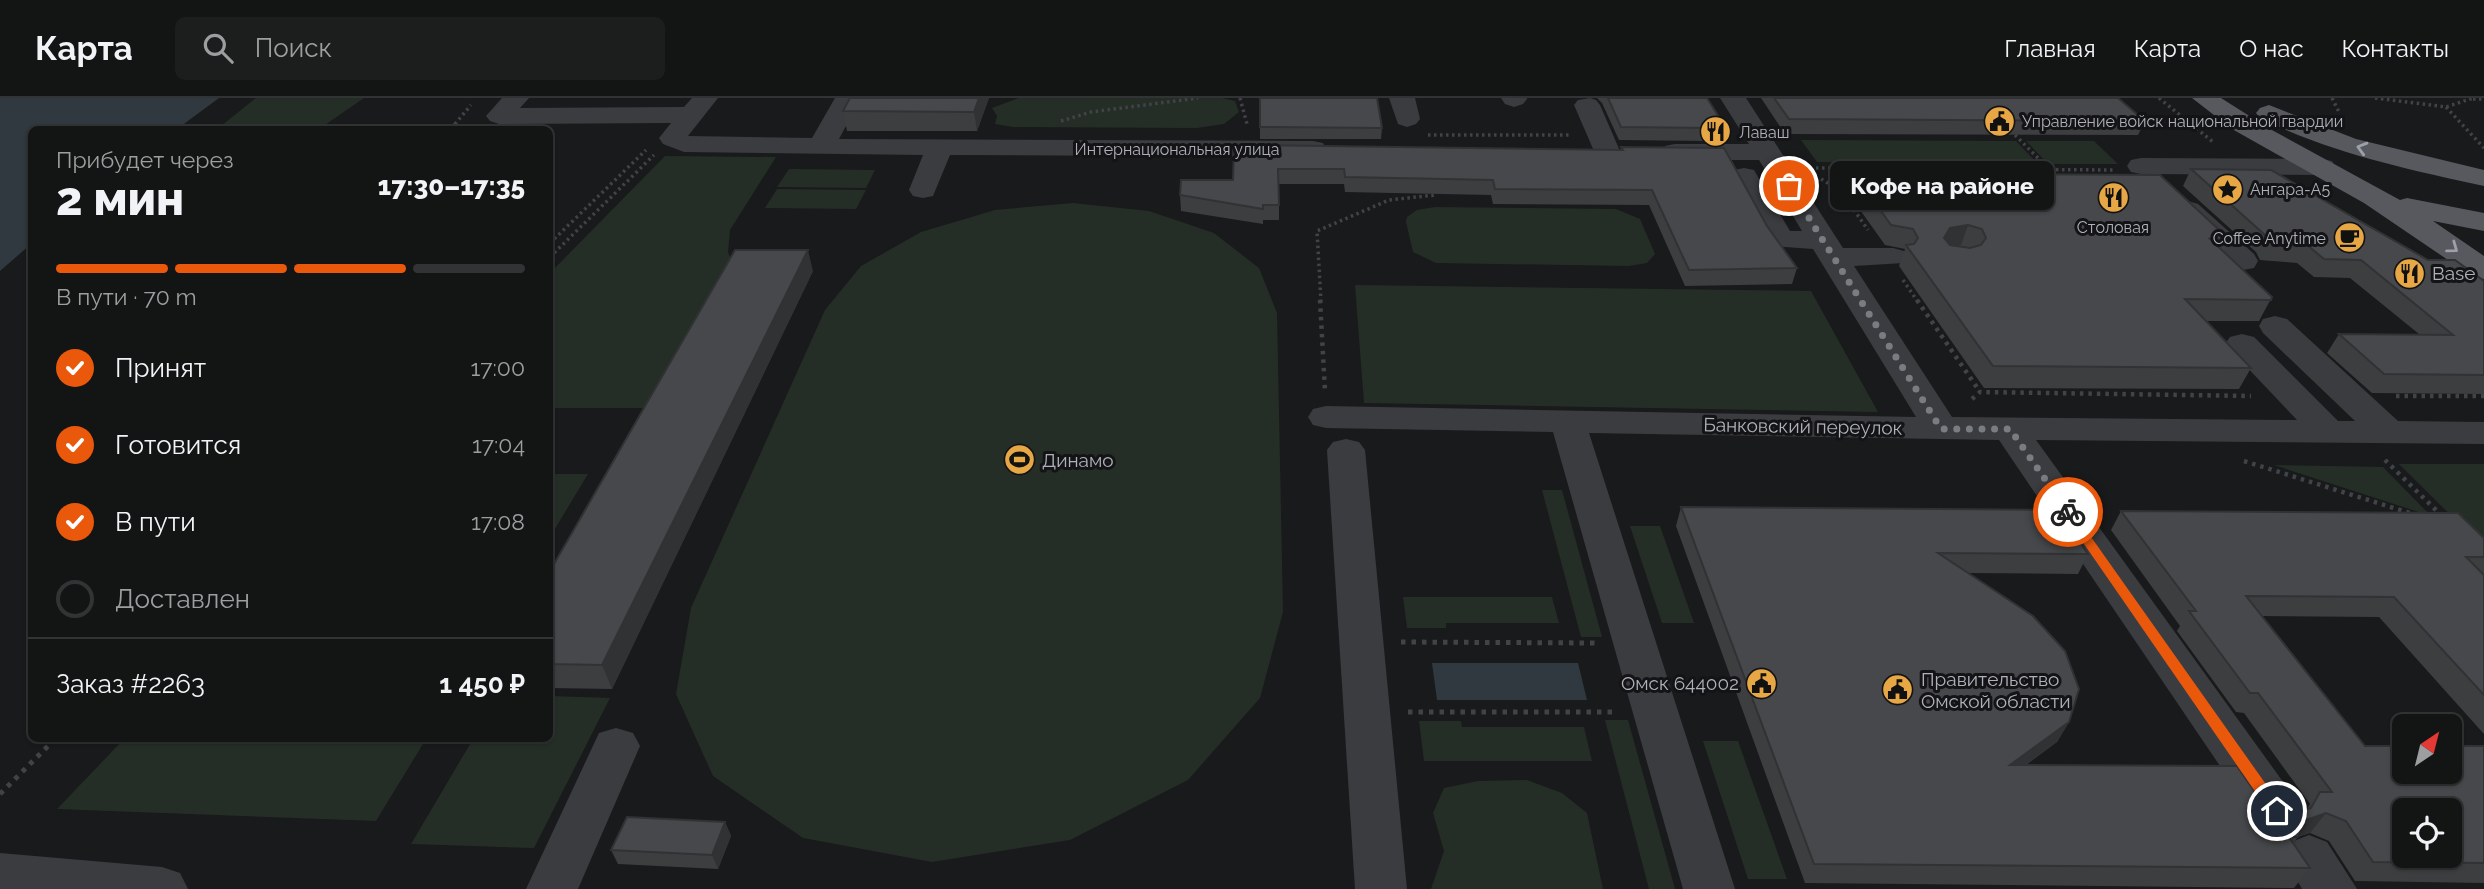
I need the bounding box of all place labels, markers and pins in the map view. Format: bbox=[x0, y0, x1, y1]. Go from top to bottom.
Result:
public building icon: Управление войск национальной гвардии bbox=[1982, 104, 2016, 138]
place label: Управление войск национальной гвардии bbox=[2022, 112, 2343, 131]
restaurant icon: Лаваш bbox=[1699, 115, 1733, 149]
place label: Лаваш bbox=[1739, 123, 1789, 142]
pin bbox=[1759, 156, 1819, 216]
callout: Кофе на районе bbox=[1831, 162, 2055, 210]
place icon: Ангара-А5 bbox=[2210, 172, 2244, 206]
place label: Ангара-А5 bbox=[2250, 180, 2330, 199]
restaurant icon: Столовая bbox=[2096, 181, 2130, 215]
place label: Столовая bbox=[2077, 218, 2149, 237]
cafe icon: Coffee Anytime bbox=[2332, 221, 2366, 255]
place label: Coffee Anytime bbox=[2213, 229, 2326, 248]
restaurant icon: Base bbox=[2392, 256, 2426, 290]
place label: Base bbox=[2432, 262, 2475, 284]
sports icon: Динамо bbox=[1002, 443, 1036, 477]
place label: Динамо bbox=[1042, 449, 1114, 471]
public building icon: Омск 644002 bbox=[1745, 666, 1779, 700]
place label: Правительство Омской области bbox=[1921, 668, 2071, 712]
place label: Омск 644002 bbox=[1621, 672, 1739, 694]
public building icon: Правительство Омской области bbox=[1881, 673, 1915, 707]
pin bbox=[2247, 781, 2307, 841]

